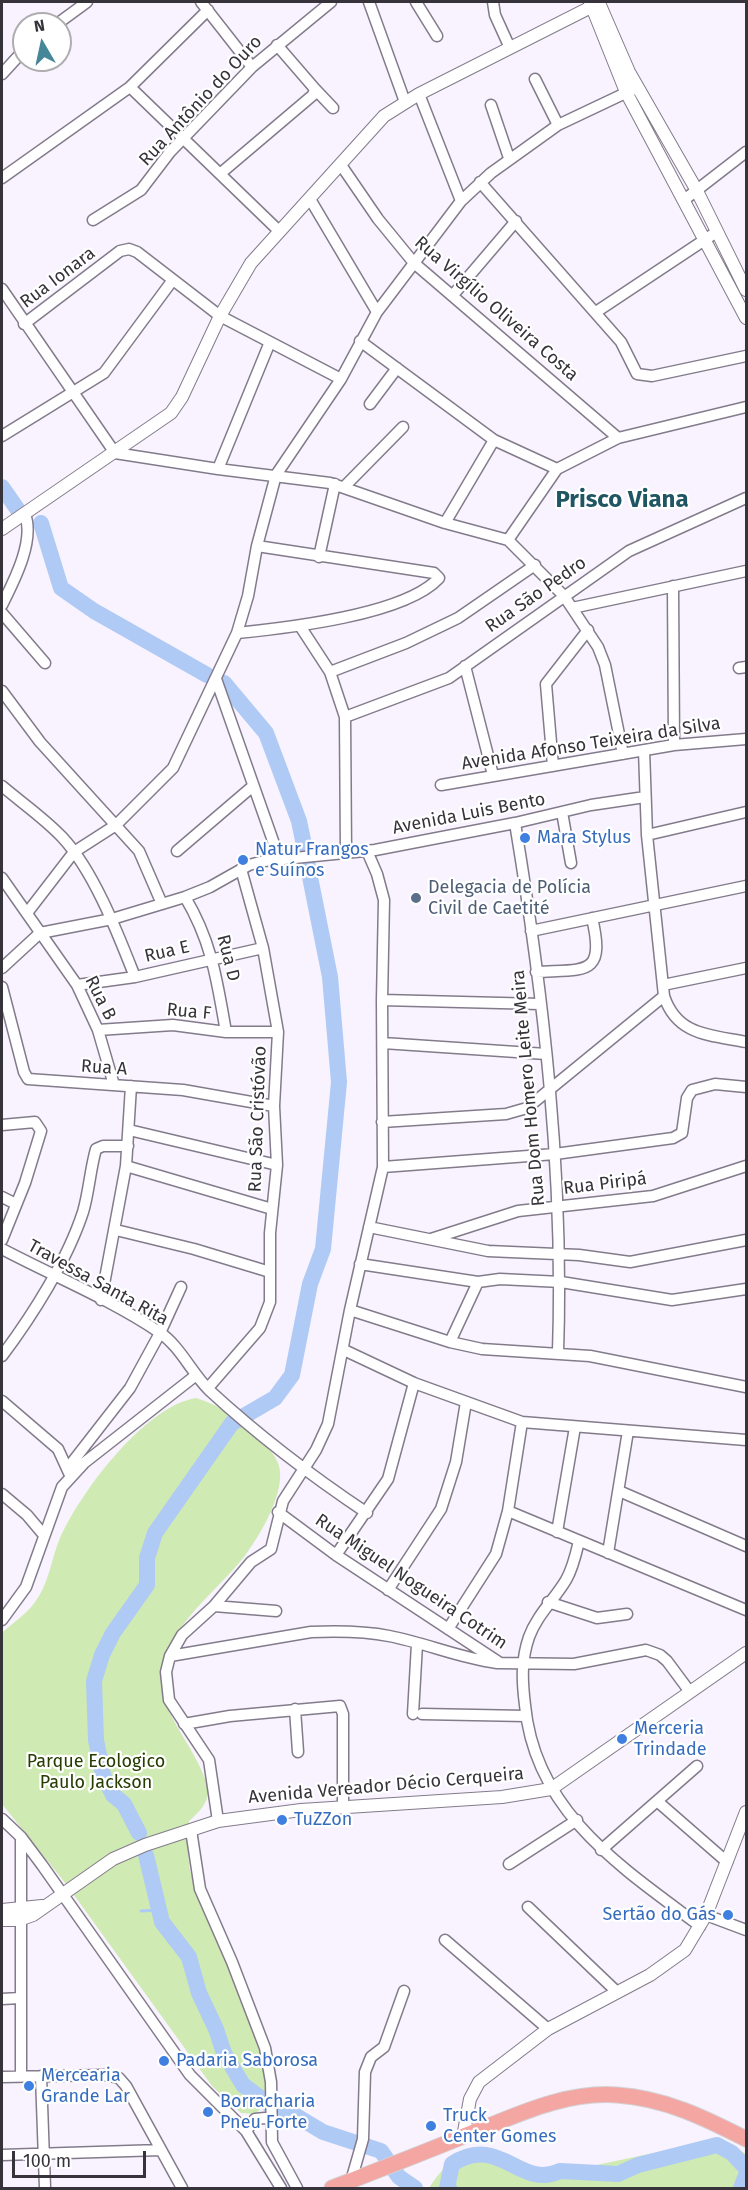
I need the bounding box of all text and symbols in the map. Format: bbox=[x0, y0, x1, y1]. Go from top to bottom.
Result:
north arrow bbox=[12, 12, 72, 72]
text: N bbox=[33, 15, 46, 36]
street label: Rua Antônio do Ouro bbox=[135, 31, 267, 171]
street label: Rua Virgílio Oliveira Costa bbox=[410, 232, 582, 386]
street label: Rua Ionara bbox=[16, 243, 100, 313]
district label: Prisco Viana bbox=[555, 486, 689, 514]
street label: Rua São Pedro bbox=[481, 552, 591, 638]
street label: Avenida Afonso Teixeira da Silva bbox=[460, 713, 722, 775]
street label: Avenida Luis Bento bbox=[391, 789, 547, 839]
place label: Mara Stylus bbox=[537, 827, 631, 849]
marker: Mara Stylus bbox=[518, 831, 532, 845]
place label: Natur Frangos e Suínos bbox=[255, 839, 369, 882]
marker: Natur Frangos e Suínos bbox=[236, 853, 250, 867]
place label: Delegacia de Polícia Civil de Caetité bbox=[428, 877, 591, 920]
marker: Delegacia de Polícia Civil de Caetité bbox=[409, 891, 423, 905]
street label: Rua D bbox=[212, 932, 244, 984]
street label: Rua E bbox=[142, 936, 192, 968]
street label: Rua Dom Homero Leite Meira bbox=[508, 969, 550, 1207]
street label: Rua B bbox=[80, 972, 120, 1024]
street label: Rua F bbox=[166, 999, 212, 1025]
street label: Rua São Cristóvão bbox=[245, 1045, 271, 1193]
street label: Rua A bbox=[80, 1056, 128, 1080]
street label: Rua Piripá bbox=[562, 1168, 648, 1200]
street label: Travessa Santa Rita bbox=[24, 1235, 172, 1331]
street label: Rua Miguel Nogueira Cotrim bbox=[311, 1510, 511, 1654]
place label: Merceria Trindade bbox=[634, 1718, 706, 1760]
marker: Merceria Trindade bbox=[615, 1732, 629, 1746]
park label: Parque Ecologico Paulo Jackson bbox=[27, 1751, 165, 1794]
street label: Avenida Vereador Décio Cerqueira bbox=[247, 1763, 525, 1809]
place label: TuZZon bbox=[294, 1809, 352, 1831]
marker: TuZZon bbox=[275, 1813, 289, 1827]
place label: Sertão do Gás bbox=[603, 1904, 716, 1926]
marker: Sertão do Gás bbox=[721, 1908, 735, 1922]
place label: Padaria Saborosa bbox=[176, 2050, 318, 2072]
marker: Padaria Saborosa bbox=[157, 2054, 171, 2068]
place label: Mercearia Grande Lar bbox=[41, 2065, 130, 2108]
marker: Mercearia Grande Lar bbox=[22, 2079, 36, 2093]
place label: Borracharia Pneu Forte bbox=[220, 2091, 315, 2134]
marker: Borracharia Pneu Forte bbox=[201, 2105, 215, 2119]
place label: Truck Center Gomes bbox=[443, 2105, 556, 2148]
marker: Truck Center Gomes bbox=[424, 2119, 438, 2133]
scale bar bbox=[15, 2139, 148, 2177]
text: 100 m bbox=[23, 2150, 71, 2172]

